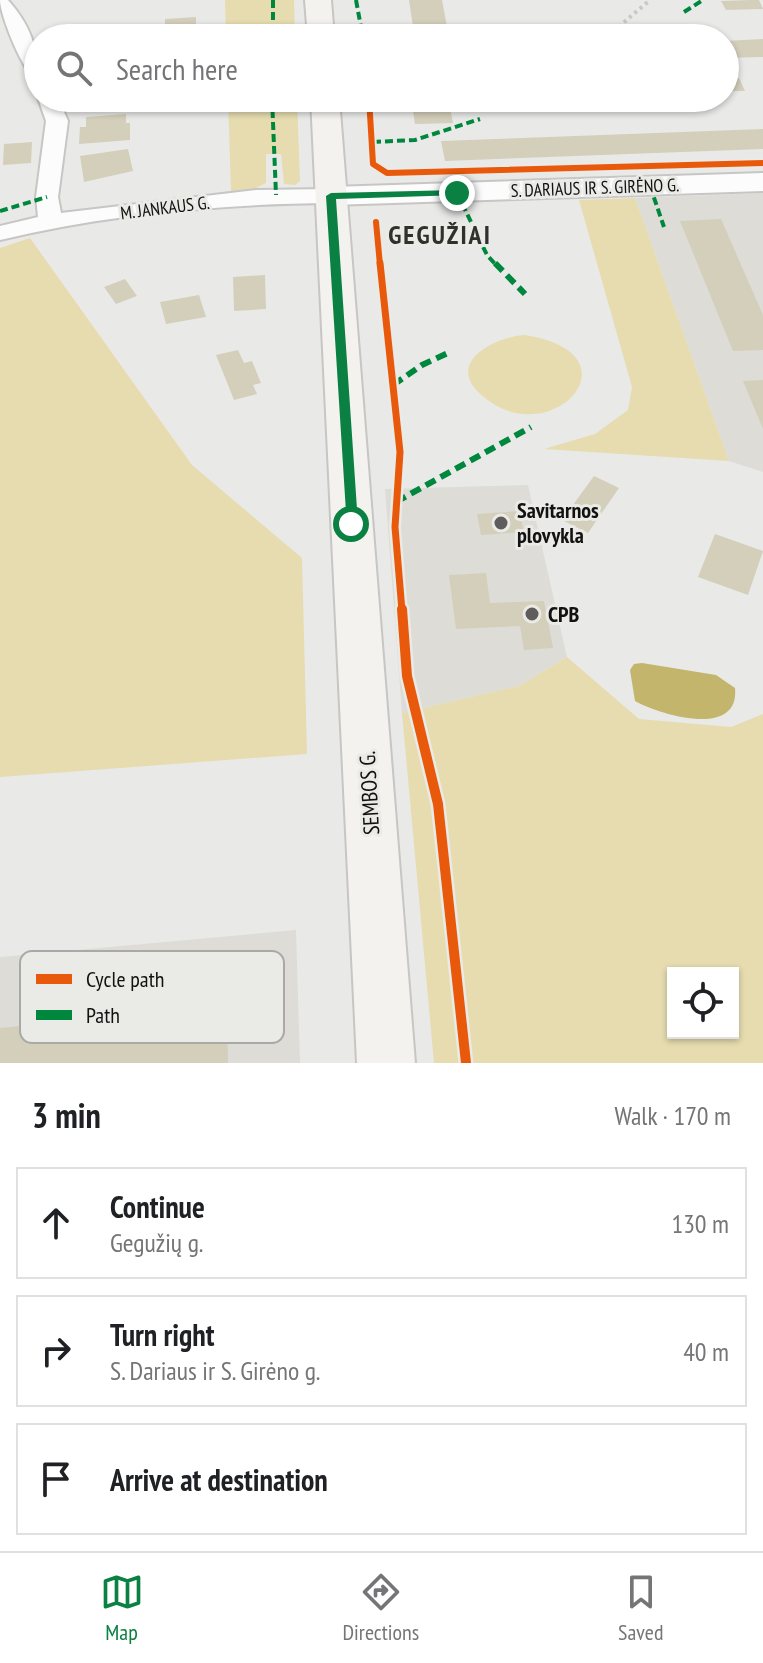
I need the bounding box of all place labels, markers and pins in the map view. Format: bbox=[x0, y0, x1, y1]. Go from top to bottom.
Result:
place label: Savitarnos plovykla bbox=[517, 496, 599, 549]
marker: Savitarnos plovykla bbox=[492, 514, 510, 532]
place label: CPB bbox=[548, 600, 580, 628]
marker: CPB bbox=[523, 605, 541, 623]

